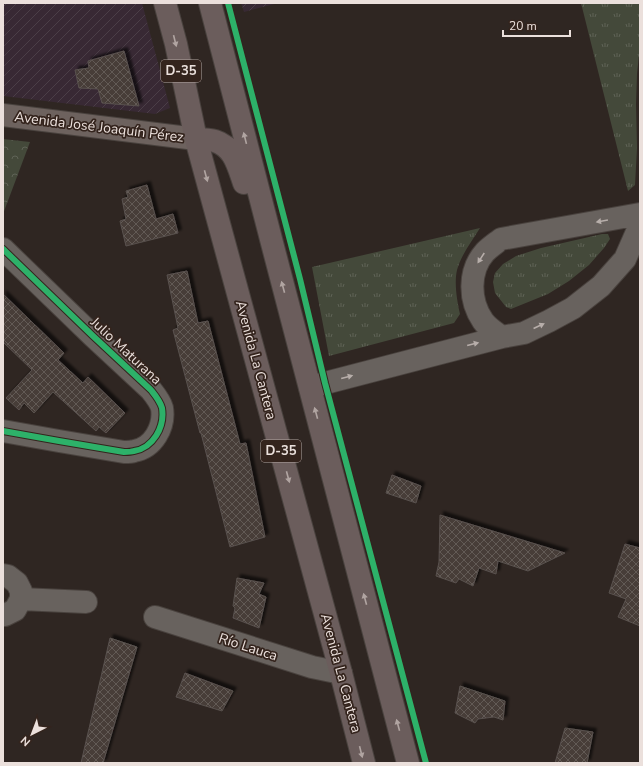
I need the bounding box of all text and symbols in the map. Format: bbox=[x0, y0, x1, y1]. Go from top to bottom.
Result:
scale bar bbox=[503, 12, 570, 38]
text: 20 m bbox=[509, 18, 537, 34]
one-way arrow bbox=[172, 35, 178, 47]
road number: D-35 bbox=[161, 60, 201, 82]
street label: Avenida José Joaquín Pérez bbox=[13, 107, 185, 147]
one-way arrow bbox=[241, 132, 247, 144]
one-way arrow bbox=[203, 171, 209, 183]
one-way arrow bbox=[595, 218, 608, 224]
one-way arrow bbox=[477, 253, 485, 263]
one-way arrow bbox=[280, 281, 286, 293]
street label: Avenida La Cantera bbox=[231, 298, 281, 422]
street label: Julio Maturana bbox=[85, 312, 166, 389]
one-way arrow bbox=[533, 323, 544, 329]
one-way arrow bbox=[467, 341, 479, 347]
one-way arrow bbox=[342, 374, 354, 380]
one-way arrow bbox=[313, 406, 319, 419]
road number: D-35 bbox=[261, 440, 301, 462]
one-way arrow bbox=[285, 472, 291, 484]
one-way arrow bbox=[362, 593, 368, 605]
street label: Avenida La Cantera bbox=[316, 611, 366, 735]
street label: Río Lauca bbox=[216, 629, 280, 665]
north arrow bbox=[12, 714, 52, 754]
one-way arrow bbox=[395, 719, 401, 731]
text: N bbox=[18, 733, 34, 749]
one-way arrow bbox=[359, 745, 365, 758]

